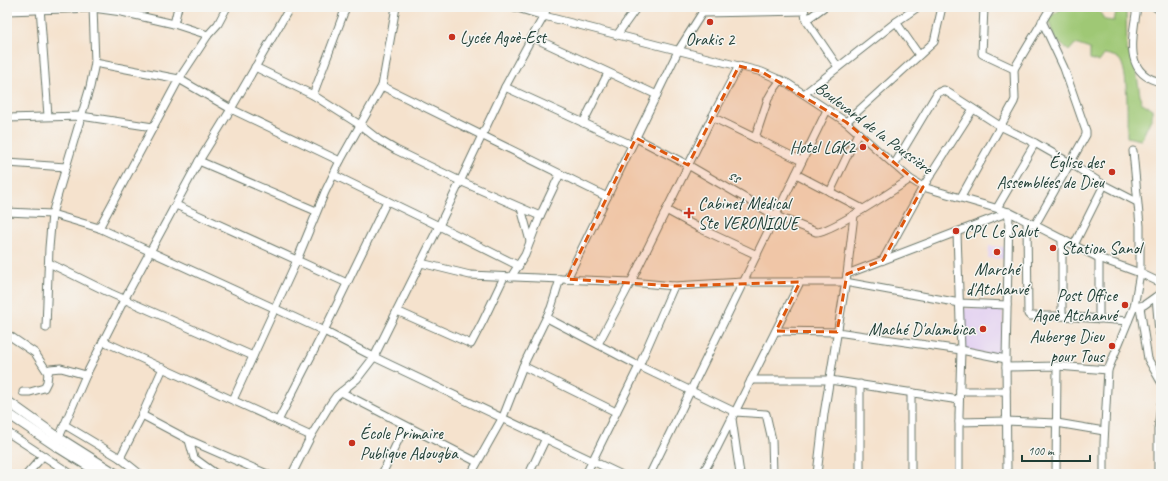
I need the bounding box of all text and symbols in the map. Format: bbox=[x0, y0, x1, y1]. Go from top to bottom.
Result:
marker: Orakis 2 bbox=[705, 17, 715, 27]
place label: Lycée Agoè-Est bbox=[460, 27, 548, 48]
place label: Orakis 2 bbox=[686, 29, 736, 50]
marker: Lycée Agoè-Est bbox=[447, 32, 457, 42]
street label: Boulevard de la Poussière bbox=[811, 77, 938, 180]
place label: Hotel LGK2 bbox=[790, 137, 856, 158]
marker: Hotel LGK2 bbox=[858, 142, 868, 152]
place label: Église des Assemblées de Dieu bbox=[997, 151, 1106, 193]
street label: ss bbox=[725, 164, 746, 189]
marker: Église des Assemblées de Dieu bbox=[1107, 167, 1117, 177]
place label: Cabinet Médical Ste VERONIQUE bbox=[698, 193, 801, 234]
marker: Cabinet Médical Ste VERONIQUE bbox=[683, 207, 695, 219]
place label: CPL Le Salut bbox=[964, 221, 1040, 242]
marker: CPL Le Salut bbox=[951, 226, 961, 236]
place label: Station Sanol bbox=[1061, 238, 1144, 259]
marker: Station Sanol bbox=[1048, 243, 1058, 253]
marker: Marché d'Atchanvé bbox=[992, 247, 1002, 257]
place label: Marché d'Atchanvé bbox=[966, 259, 1031, 300]
place label: Post Office Agoè Atchanvé bbox=[1033, 285, 1119, 326]
marker: Post Office Agoè Atchanvé bbox=[1120, 300, 1130, 310]
place label: Maché D'alambica bbox=[869, 319, 977, 340]
marker: Maché D'alambica bbox=[978, 324, 988, 334]
place label: Auberge Dieu pour Tous bbox=[1030, 326, 1106, 367]
marker: Auberge Dieu pour Tous bbox=[1107, 341, 1117, 351]
place label: École Primaire Publique Adougba bbox=[360, 422, 459, 464]
scale bar bbox=[1022, 437, 1090, 463]
marker: École Primaire Publique Adougba bbox=[347, 438, 357, 448]
text: 100 m bbox=[1028, 443, 1055, 459]

